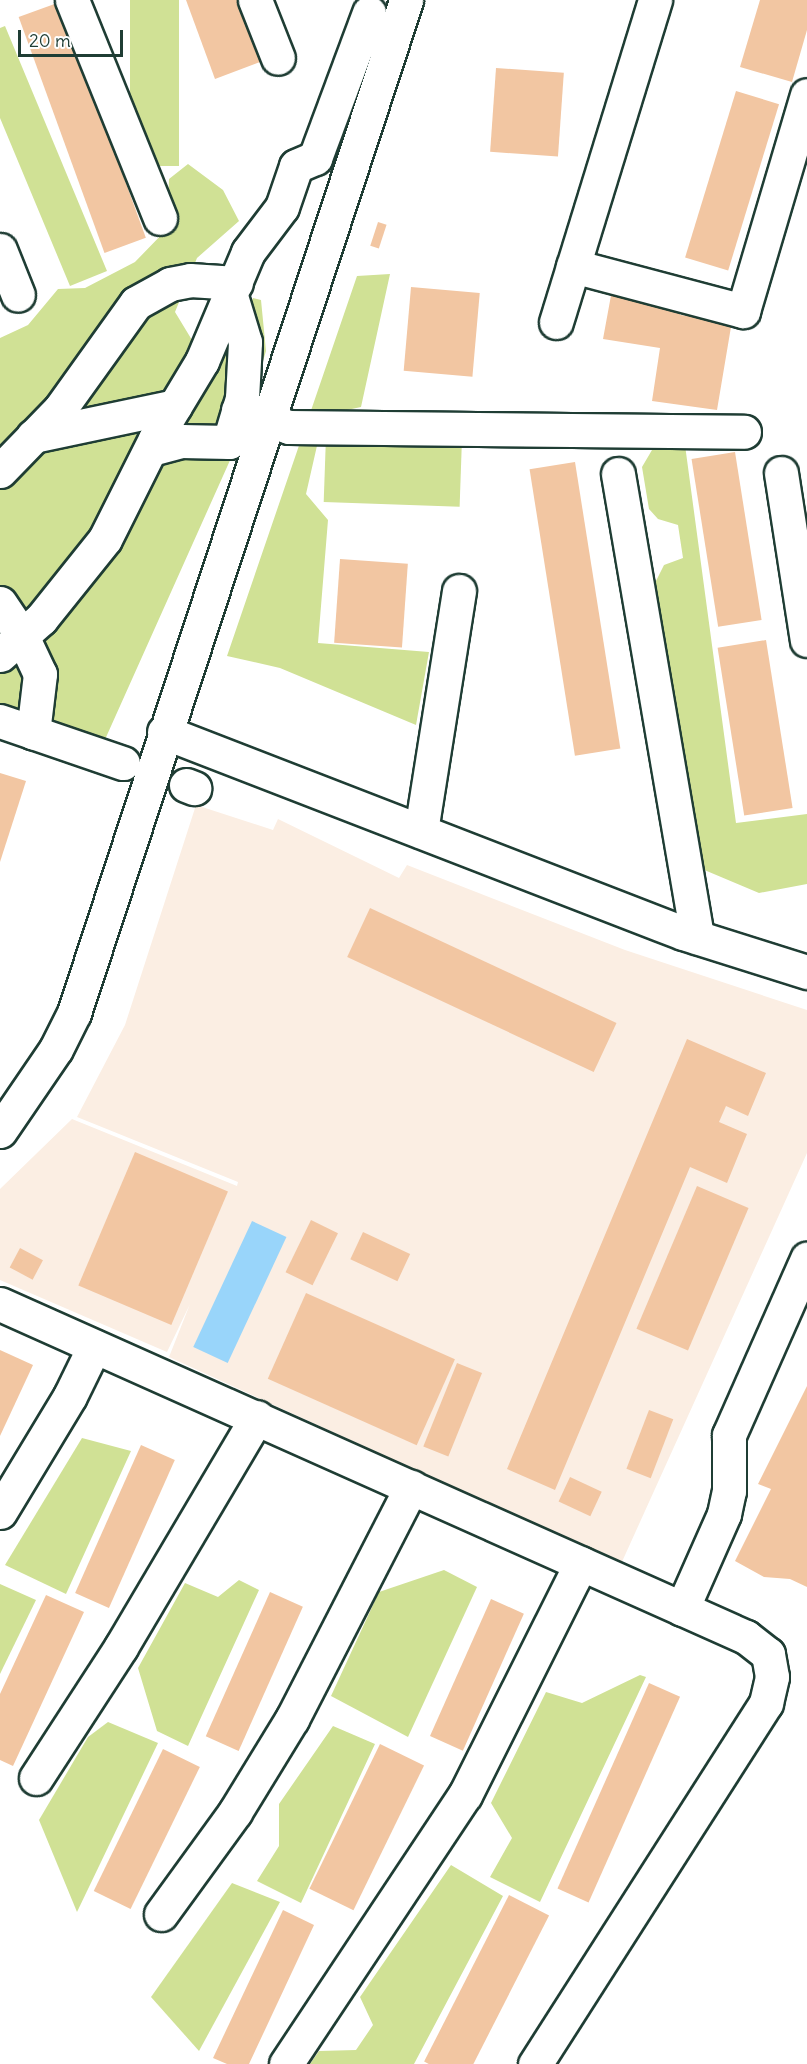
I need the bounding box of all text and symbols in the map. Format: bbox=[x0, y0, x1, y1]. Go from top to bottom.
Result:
scale bar bbox=[21, 18, 126, 56]
text: 20 m bbox=[29, 29, 71, 52]

